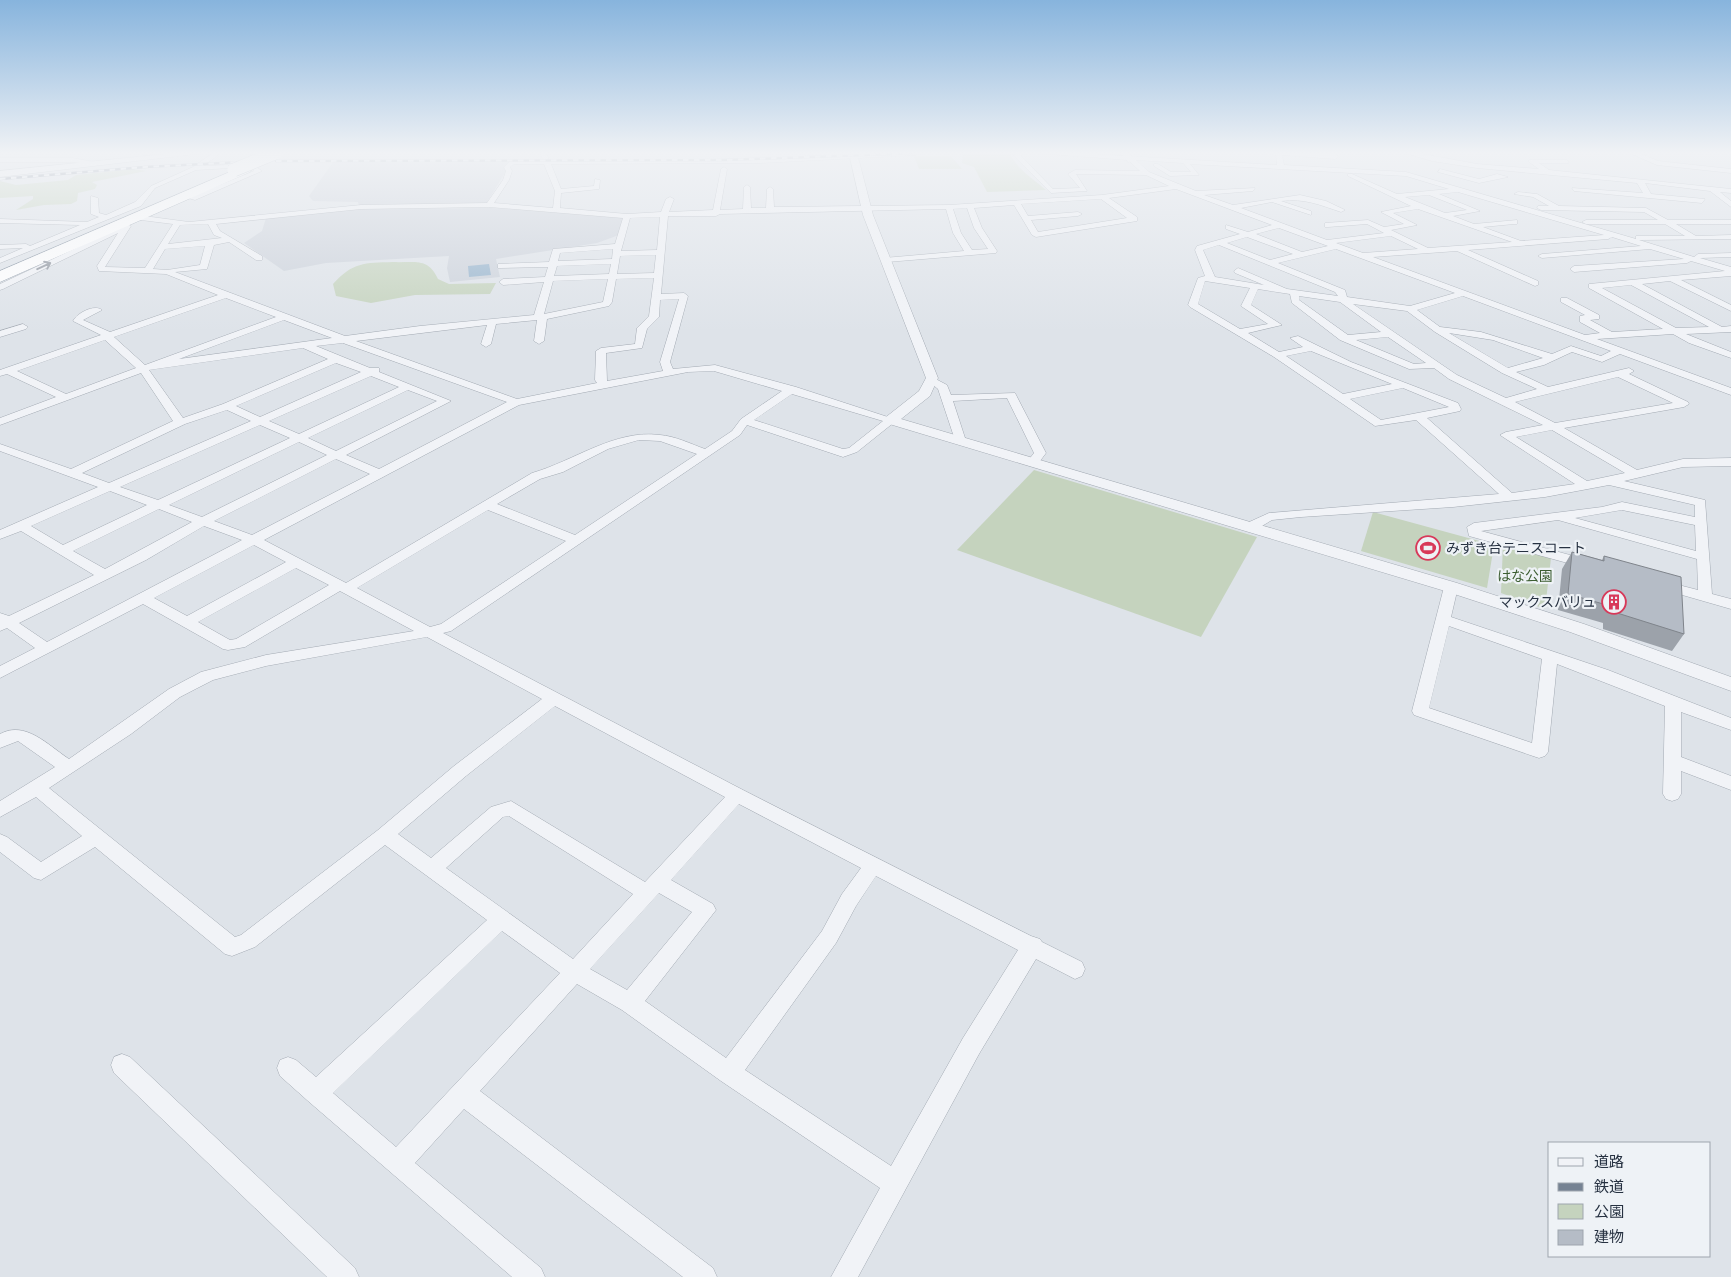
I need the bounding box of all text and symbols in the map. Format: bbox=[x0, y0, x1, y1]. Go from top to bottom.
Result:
one-way arrow bbox=[36, 261, 51, 270]
sports icon: みずき台テニスコート bbox=[1415, 535, 1441, 561]
place label: みずき台テニスコート bbox=[1446, 539, 1586, 558]
park label: はな公園 bbox=[1497, 567, 1553, 586]
building icon: マックスバリュ bbox=[1601, 589, 1627, 615]
place label: マックスバリュ bbox=[1498, 593, 1596, 612]
legend bbox=[1548, 1142, 1711, 1257]
text: 道路 bbox=[1594, 1152, 1624, 1172]
text: 鉄道 bbox=[1594, 1177, 1624, 1197]
text: 公園 bbox=[1594, 1202, 1624, 1222]
text: 建物 bbox=[1594, 1227, 1624, 1247]

